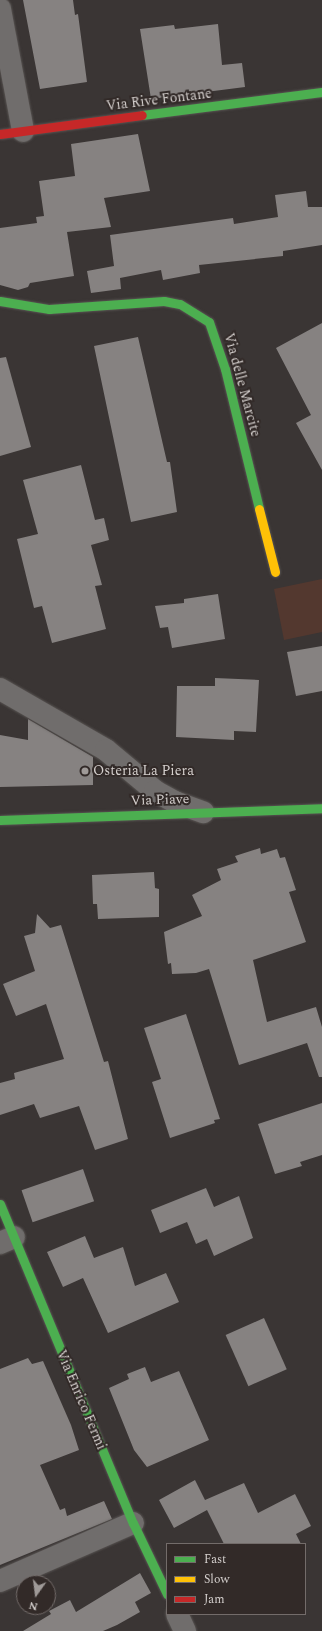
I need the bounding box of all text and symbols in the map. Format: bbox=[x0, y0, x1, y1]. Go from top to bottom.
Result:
street label: Via Rive Fontane bbox=[105, 85, 213, 115]
street label: Via delle Marcite bbox=[220, 331, 264, 439]
place label: Osteria La Piera bbox=[93, 763, 194, 779]
marker: Osteria La Piera bbox=[80, 766, 90, 776]
street label: Via Piave bbox=[130, 791, 190, 809]
street label: Via Enrico Fermi bbox=[52, 1348, 110, 1452]
legend bbox=[166, 1543, 306, 1615]
text: Fast bbox=[204, 1550, 226, 1569]
text: Slow bbox=[204, 1570, 229, 1589]
north arrow bbox=[16, 1575, 56, 1615]
text: Jam bbox=[204, 1590, 225, 1609]
text: N bbox=[27, 1597, 40, 1615]

